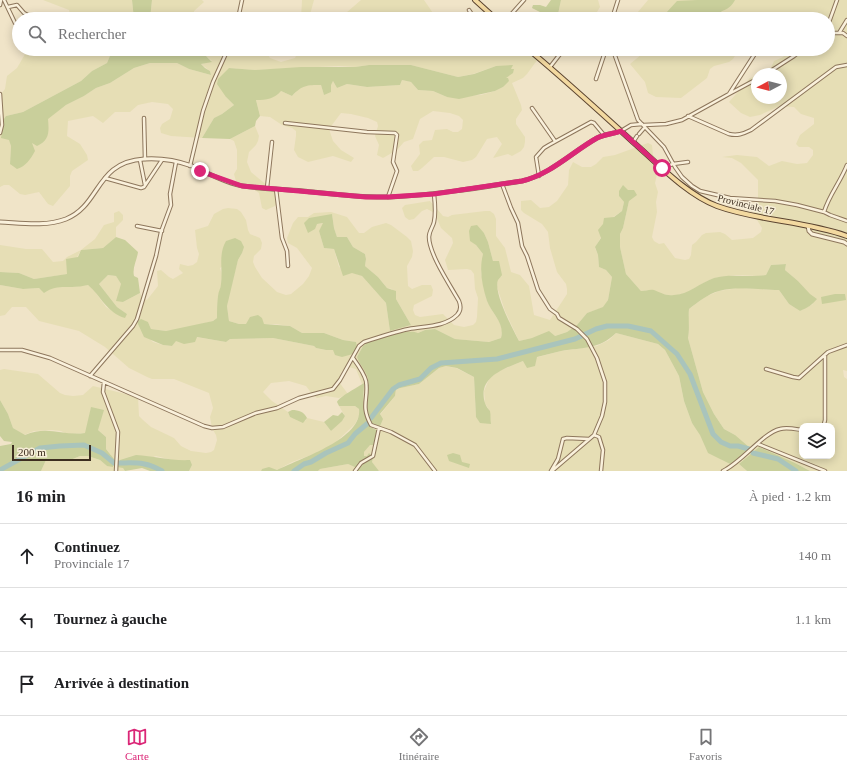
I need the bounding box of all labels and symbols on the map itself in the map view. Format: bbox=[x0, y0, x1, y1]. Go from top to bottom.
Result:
north arrow bbox=[751, 68, 787, 104]
route start bbox=[653, 159, 671, 177]
route end bbox=[191, 162, 209, 180]
street label: Provinciale 17 bbox=[716, 192, 775, 217]
scale bar bbox=[12, 443, 91, 462]

